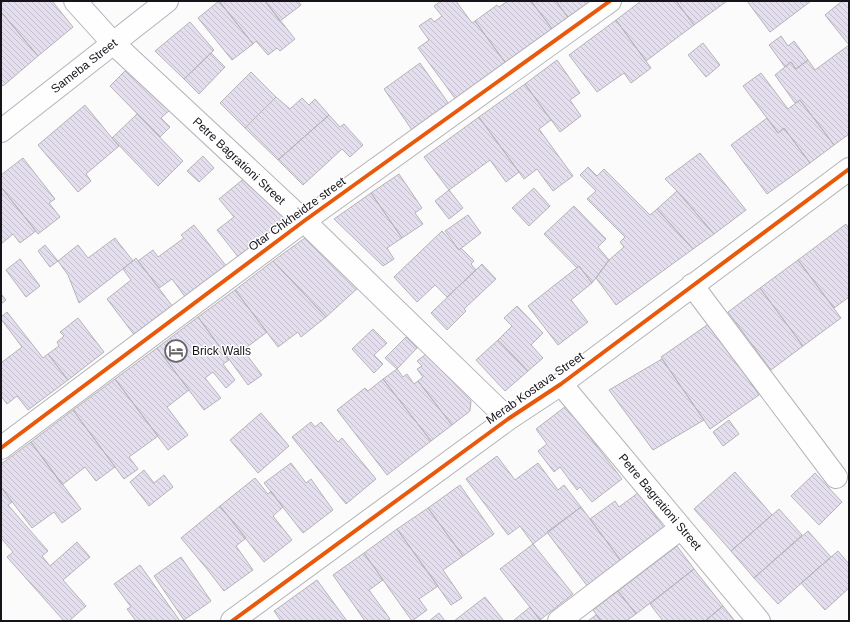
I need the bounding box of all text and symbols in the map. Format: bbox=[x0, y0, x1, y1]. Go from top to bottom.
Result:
street label: Sameba Street bbox=[48, 35, 120, 96]
street label: Petre Bagrationi Street bbox=[190, 114, 289, 208]
street label: Otar Chkheidze street bbox=[246, 174, 349, 254]
hotel icon: Brick Walls bbox=[163, 338, 189, 364]
place label: Brick Walls bbox=[192, 344, 251, 358]
street label: Merab Kostava Street bbox=[483, 349, 587, 427]
street label: Petre Bagrationi Street bbox=[616, 451, 705, 554]

